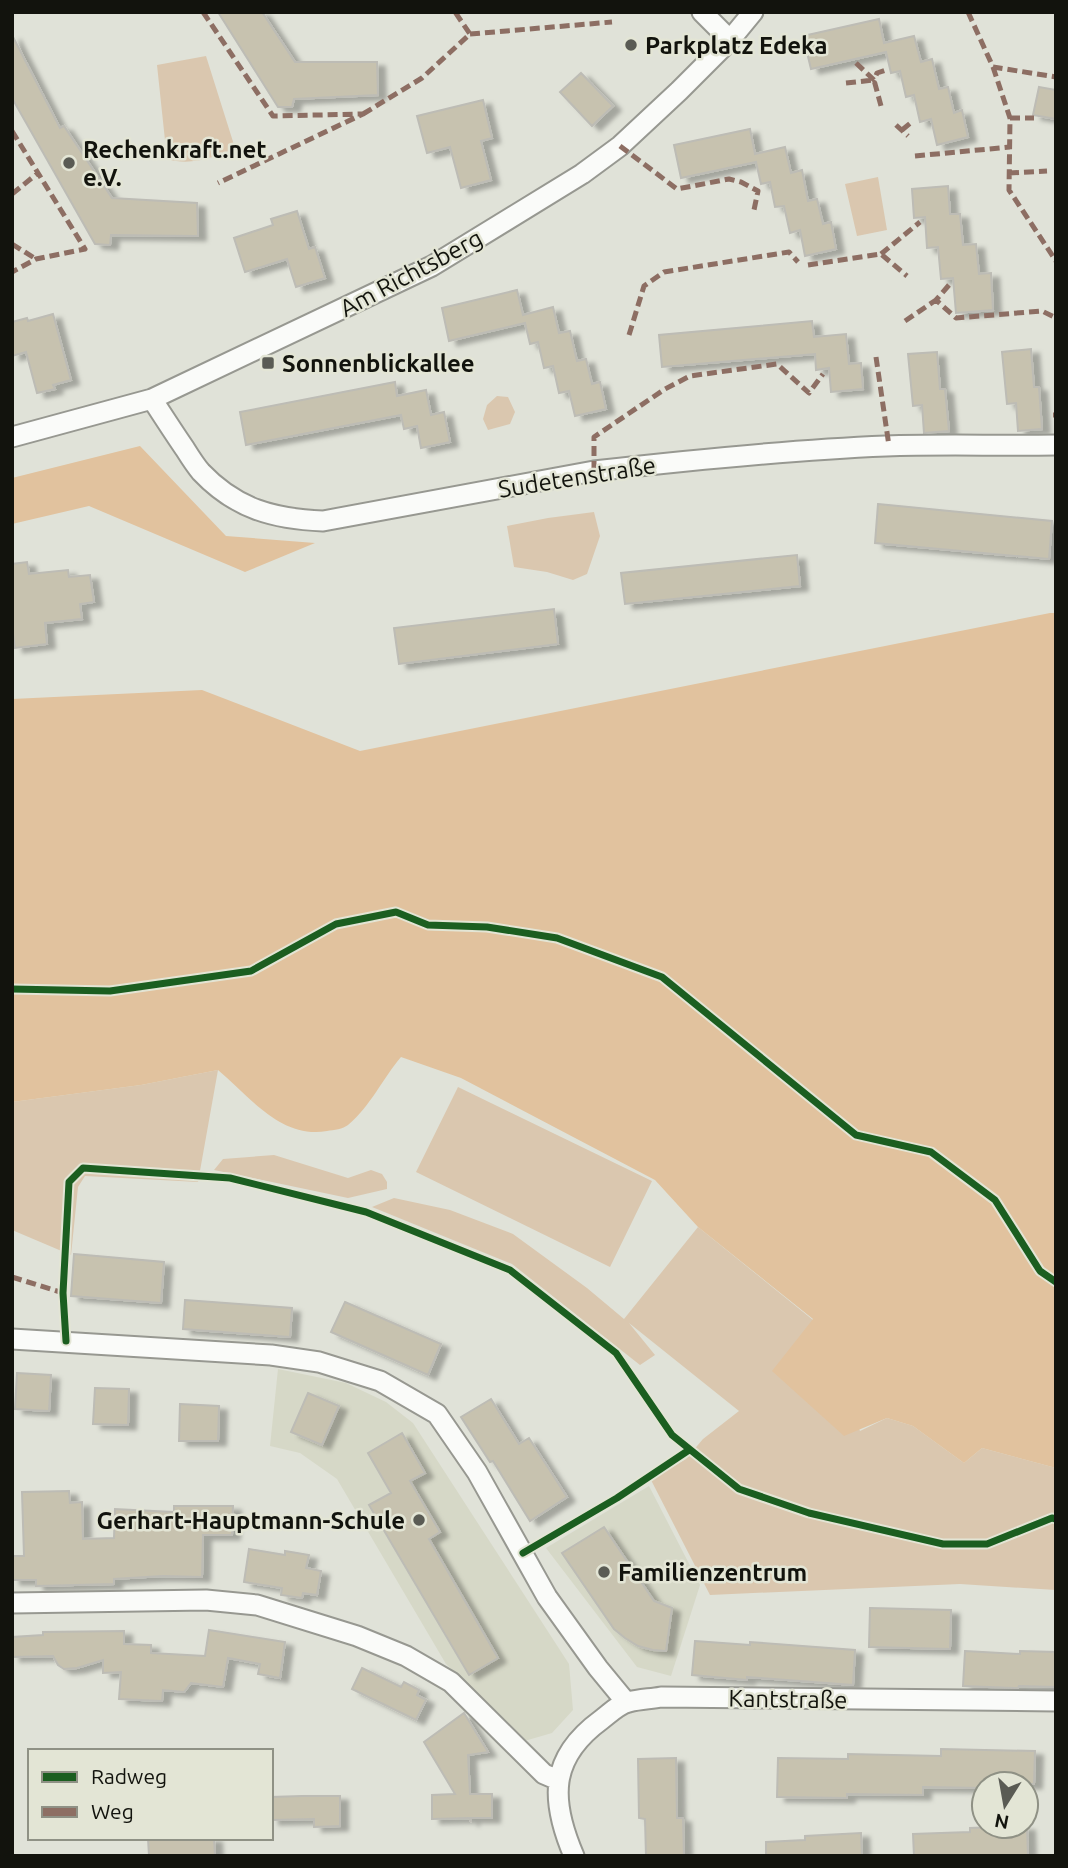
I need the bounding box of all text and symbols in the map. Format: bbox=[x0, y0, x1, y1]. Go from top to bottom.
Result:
place label: Parkplatz Edeka bbox=[645, 32, 827, 59]
marker: Parkplatz Edeka bbox=[623, 37, 639, 53]
place label: Rechenkraft.net e.V. bbox=[83, 136, 267, 191]
marker: Rechenkraft.net e.V. bbox=[61, 155, 77, 171]
street label: Am Richtsberg bbox=[335, 224, 487, 322]
place label: Sonnenblickallee bbox=[282, 350, 475, 377]
marker: Sonnenblickallee bbox=[260, 355, 276, 371]
street label: Sudetenstraße bbox=[496, 451, 658, 503]
place label: Gerhart-Hauptmann-Schule bbox=[96, 1507, 405, 1534]
marker: Gerhart-Hauptmann-Schule bbox=[411, 1512, 427, 1528]
place label: Familienzentrum bbox=[618, 1559, 807, 1586]
marker: Familienzentrum bbox=[596, 1564, 612, 1580]
street label: Kantstraße bbox=[728, 1684, 848, 1714]
legend bbox=[28, 1749, 273, 1840]
text: Radweg bbox=[91, 1764, 167, 1788]
north arrow bbox=[970, 1770, 1040, 1840]
text: Weg bbox=[91, 1799, 134, 1823]
text: N bbox=[993, 1810, 1011, 1834]

